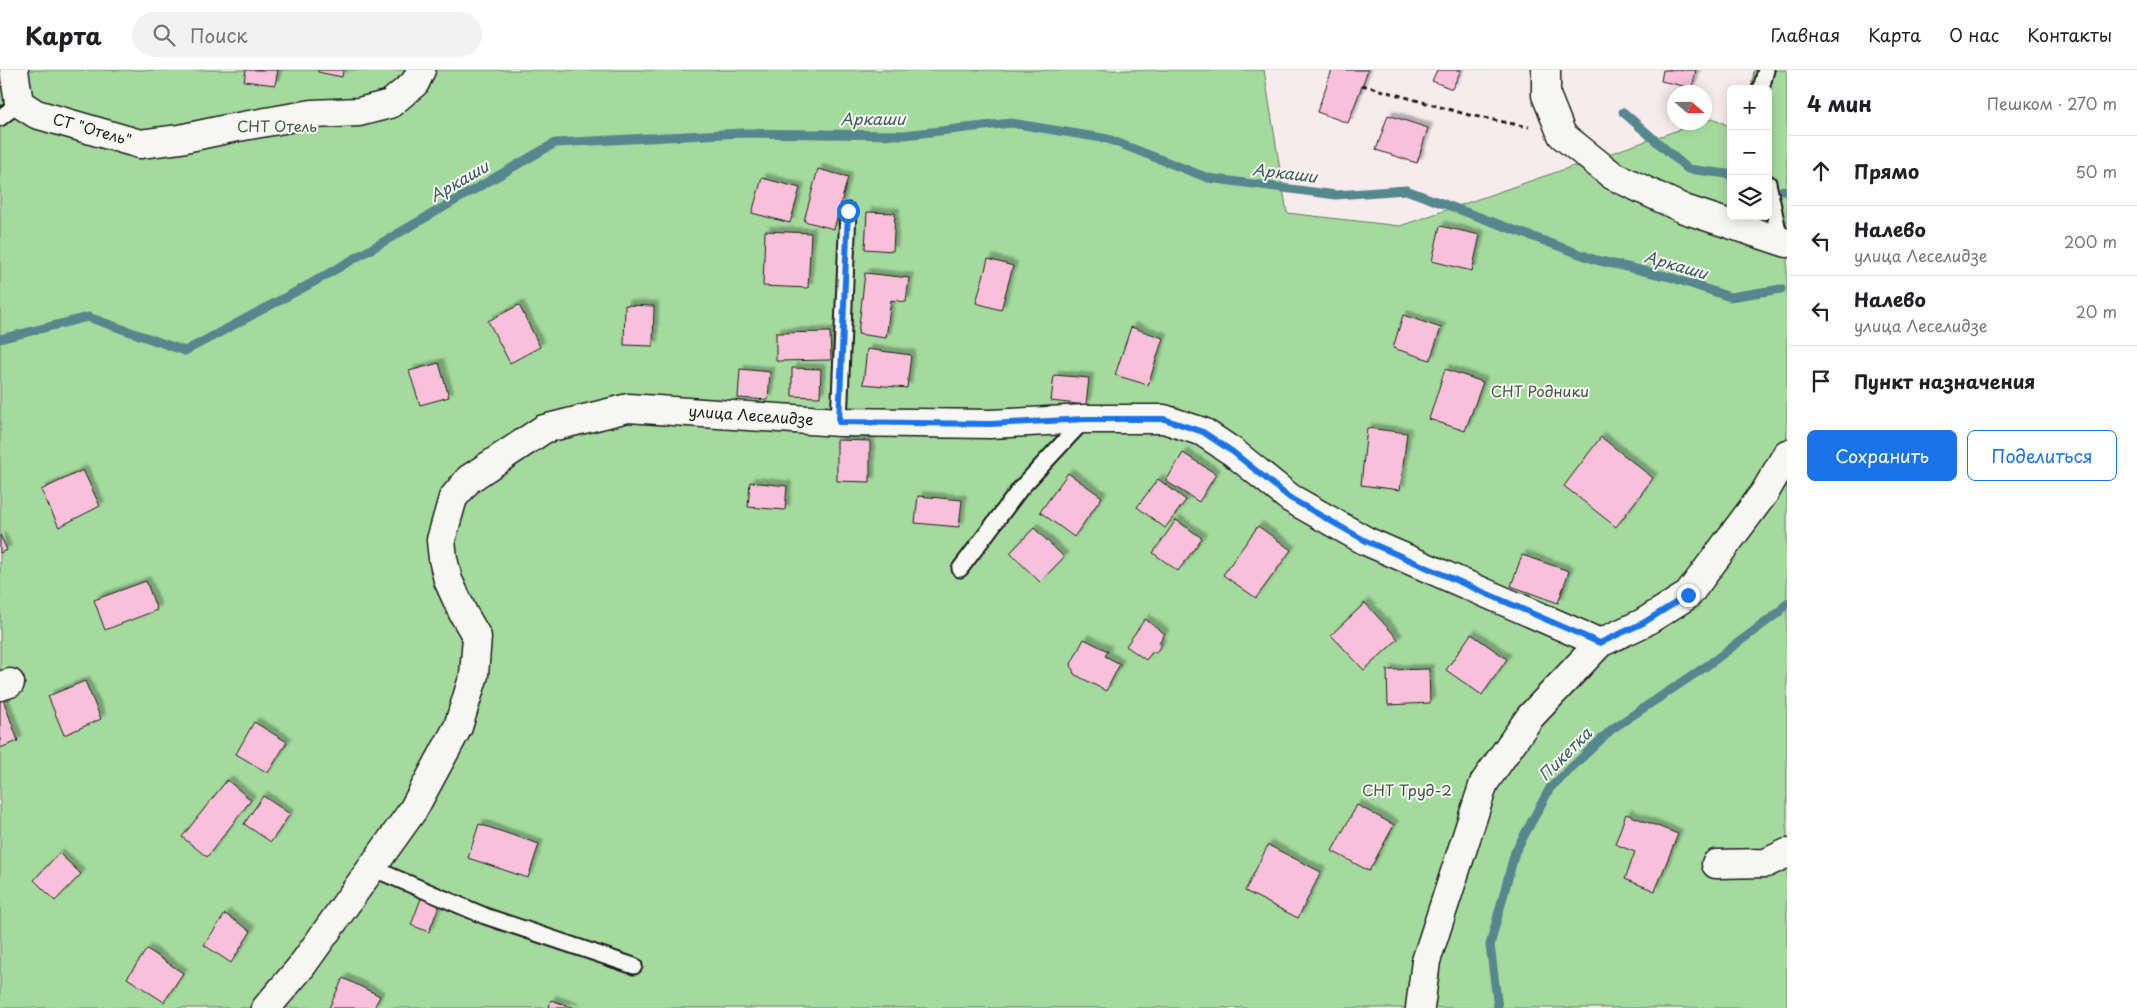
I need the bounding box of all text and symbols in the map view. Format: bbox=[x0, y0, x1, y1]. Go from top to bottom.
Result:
search box bbox=[132, 12, 482, 57]
text: Карта bbox=[25, 17, 102, 53]
icon: search bbox=[150, 21, 178, 49]
text: Поиск bbox=[190, 21, 248, 49]
text: Главная bbox=[1771, 21, 1840, 48]
text: Карта bbox=[1868, 21, 1921, 48]
text: О нас bbox=[1949, 21, 1999, 48]
text: Контакты bbox=[2027, 21, 2112, 48]
north arrow bbox=[1667, 85, 1712, 130]
map controls bbox=[1727, 85, 1772, 220]
button: + bbox=[1727, 85, 1772, 130]
text: 4 мин bbox=[1807, 87, 1872, 119]
text: Пешком · 270 m bbox=[1987, 91, 2117, 115]
street label: СТ "Отель" bbox=[50, 106, 134, 151]
water label: Аркаши bbox=[841, 106, 907, 130]
park label: СНТ Отель bbox=[237, 114, 317, 137]
button: − bbox=[1727, 130, 1772, 175]
water label: Аркаши bbox=[424, 153, 494, 207]
water label: Аркаши bbox=[1251, 156, 1320, 188]
icon: ahead bbox=[1807, 157, 1835, 185]
text: Прямо bbox=[1854, 157, 1919, 185]
text: 50 m bbox=[2076, 159, 2117, 183]
button: layers bbox=[1727, 175, 1772, 220]
route start bbox=[837, 200, 860, 223]
text: Налево bbox=[1854, 215, 1926, 243]
icon: left bbox=[1807, 227, 1835, 255]
text: 200 m bbox=[2064, 229, 2117, 253]
text: улица Леселидзе bbox=[1854, 243, 1988, 267]
water label: Аркаши bbox=[1642, 244, 1712, 285]
text: Налево bbox=[1854, 285, 1926, 313]
icon: left bbox=[1807, 297, 1835, 325]
text: 20 m bbox=[2076, 299, 2117, 323]
text: улица Леселидзе bbox=[1854, 313, 1988, 337]
icon: arrive bbox=[1807, 367, 1835, 395]
text: Пункт назначения bbox=[1854, 367, 2035, 395]
park label: СНТ Родники bbox=[1491, 379, 1589, 402]
street label: улица Леселидзе bbox=[688, 399, 814, 430]
button: Сохранить bbox=[1807, 430, 1957, 481]
button: Поделиться bbox=[1967, 430, 2117, 481]
route end bbox=[1677, 584, 1700, 607]
water label: Пикетка bbox=[1532, 720, 1597, 785]
park label: СНТ Труд-2 bbox=[1362, 778, 1452, 801]

